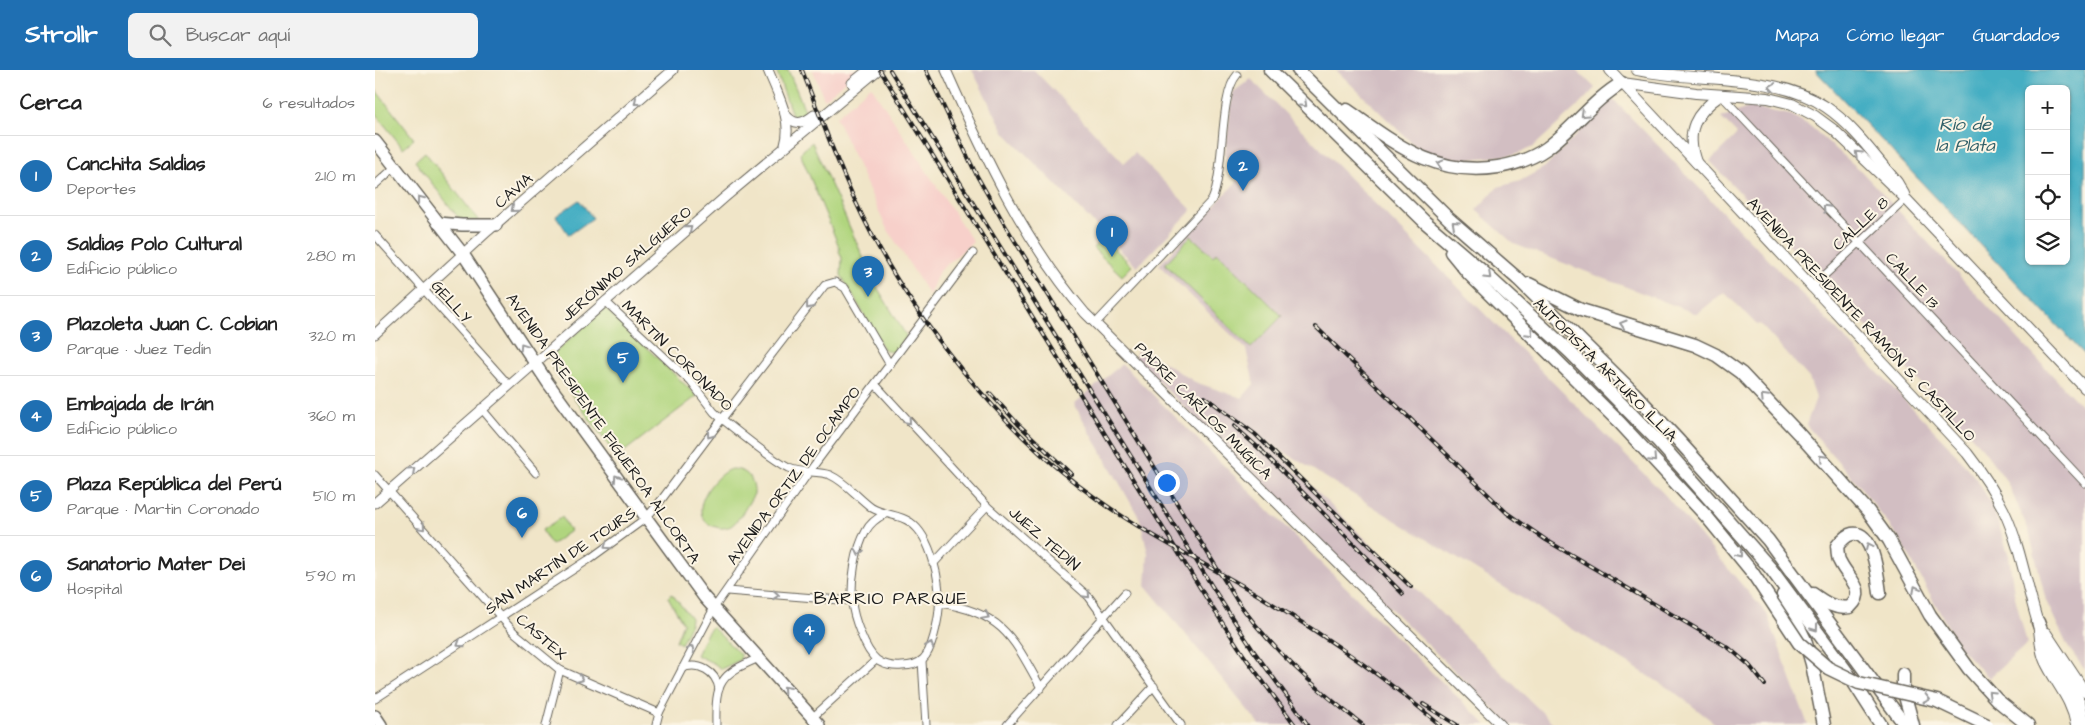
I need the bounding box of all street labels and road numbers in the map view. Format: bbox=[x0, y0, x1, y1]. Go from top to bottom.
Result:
street label: CAVIA bbox=[490, 168, 538, 214]
street label: CALLE 8 bbox=[1828, 192, 1894, 256]
street label: AVENIDA PRESIDENTE RAMÓN S. CASTILLO bbox=[1742, 193, 1981, 447]
street label: JERÓNIMO SALGUERO bbox=[557, 201, 697, 327]
street label: CALLE 13 bbox=[1880, 248, 1944, 314]
street label: GELLY bbox=[426, 275, 477, 328]
street label: AVENIDA PRESIDENTE FIGUEROA ALCORTA bbox=[501, 289, 706, 568]
street label: AUTOPISTA ARTURO ILLIA bbox=[1528, 293, 1682, 447]
street label: MARTIN CORONADO bbox=[617, 295, 738, 416]
street label: PADRE CARLOS MUGICA bbox=[1129, 337, 1277, 485]
street label: AVENIDA ORTIZ DE OCAMPO bbox=[722, 382, 866, 569]
street label: SAN MARTÍN DE TOURS bbox=[481, 502, 641, 620]
street label: JUEZ TEDÍN bbox=[1004, 502, 1085, 576]
street label: CASTEX bbox=[511, 608, 572, 665]

